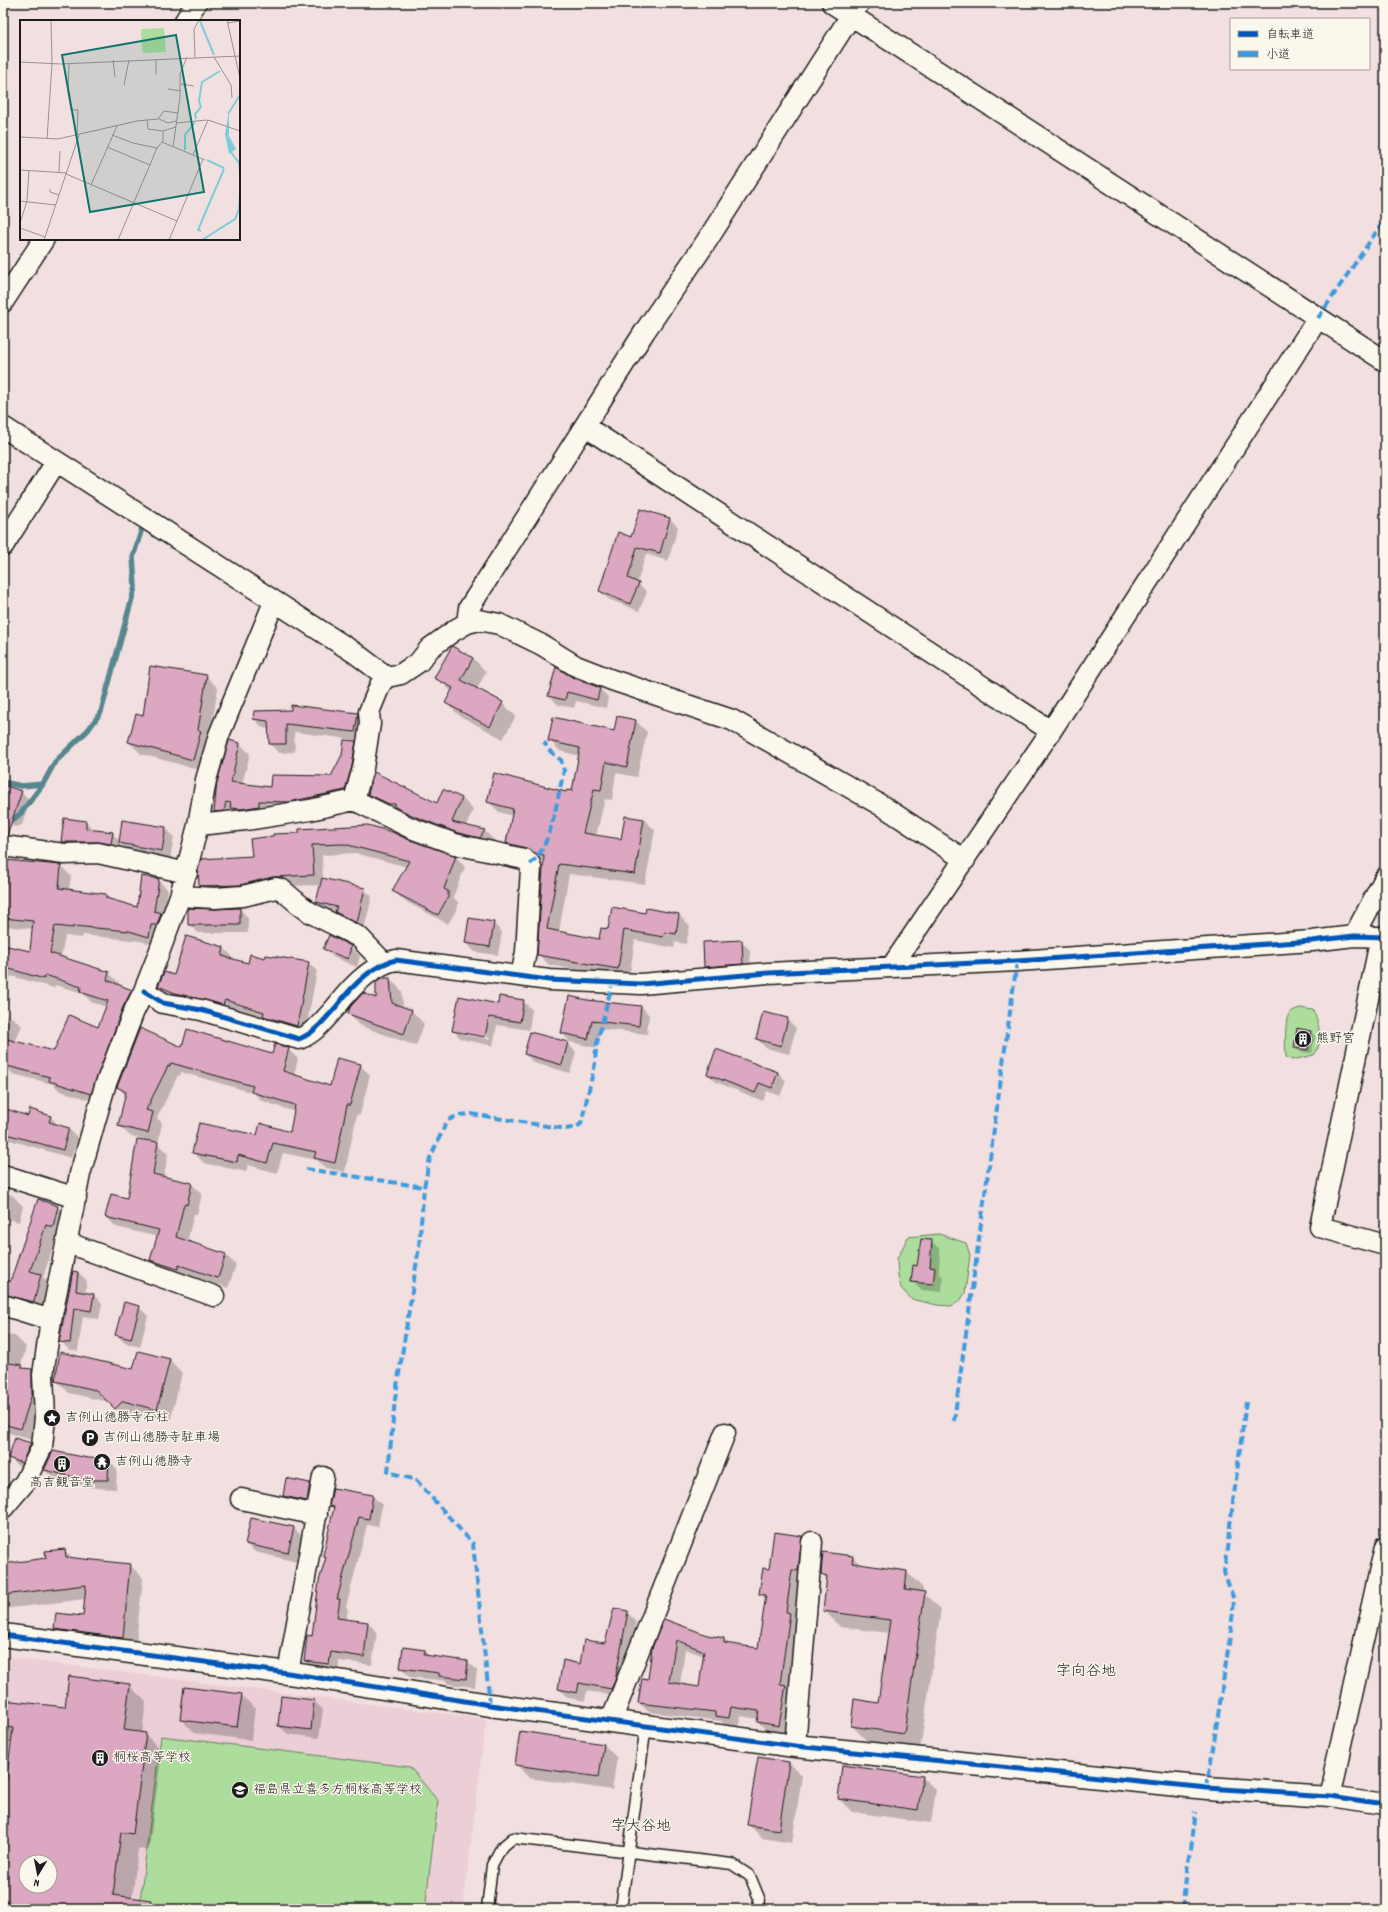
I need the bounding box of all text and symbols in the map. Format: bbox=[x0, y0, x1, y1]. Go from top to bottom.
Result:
legend bbox=[1230, 18, 1370, 70]
inset map bbox=[20, 20, 240, 240]
text: 自転車道 bbox=[1266, 27, 1314, 44]
text: 小道 bbox=[1266, 47, 1290, 64]
building icon: 熊野宮 bbox=[1293, 1029, 1313, 1049]
place label: 熊野宮 bbox=[1316, 1030, 1355, 1049]
place icon: 吉例山徳勝寺石柱 bbox=[42, 1408, 62, 1428]
place label: 吉例山徳勝寺石柱 bbox=[65, 1409, 169, 1428]
parking icon: 吉例山徳勝寺駐車場 bbox=[80, 1428, 100, 1448]
place label: 吉例山徳勝寺駐車場 bbox=[103, 1429, 220, 1448]
temple icon: 吉例山徳勝寺 bbox=[92, 1452, 112, 1472]
place label: 吉例山徳勝寺 bbox=[115, 1453, 193, 1472]
building icon: 高吉観音堂 bbox=[52, 1454, 72, 1474]
place label: 高吉観音堂 bbox=[29, 1474, 95, 1493]
district label: 字向谷地 bbox=[1056, 1661, 1116, 1683]
building icon: 桐桜高等学校 bbox=[90, 1748, 110, 1768]
place label: 桐桜高等学校 bbox=[113, 1749, 191, 1768]
school or university icon: 福島県立喜多方桐桜高等学校 bbox=[230, 1780, 250, 1800]
place label: 福島県立喜多方桐桜高等学校 bbox=[253, 1781, 422, 1800]
district label: 字大谷地 bbox=[611, 1816, 671, 1838]
north arrow bbox=[18, 1854, 58, 1894]
text: N bbox=[32, 1873, 41, 1890]

